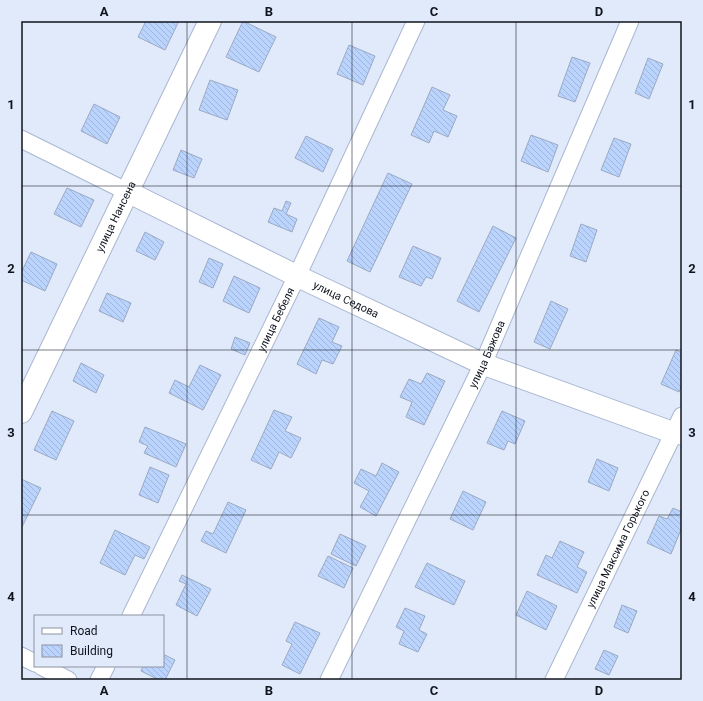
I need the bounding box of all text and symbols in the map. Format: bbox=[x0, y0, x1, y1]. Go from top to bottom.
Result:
text: A bbox=[100, 4, 109, 19]
text: B bbox=[265, 4, 273, 19]
text: C bbox=[430, 4, 439, 19]
text: D bbox=[595, 4, 603, 19]
text: 1 bbox=[7, 97, 15, 112]
text: 1 bbox=[688, 97, 696, 112]
street label: улица Нансена bbox=[93, 179, 139, 254]
text: 2 bbox=[7, 261, 15, 276]
text: 2 bbox=[688, 261, 696, 276]
street label: улица Седова bbox=[311, 279, 381, 321]
street label: улица Бебеля bbox=[255, 285, 297, 354]
street label: улица Бажова bbox=[466, 319, 508, 390]
text: 3 bbox=[7, 425, 15, 440]
text: 3 bbox=[688, 425, 696, 440]
street label: улица Максима Горького bbox=[584, 488, 652, 610]
text: 4 bbox=[7, 589, 15, 604]
text: 4 bbox=[688, 589, 696, 604]
legend bbox=[34, 615, 164, 667]
text: Road bbox=[70, 624, 98, 638]
text: Building bbox=[70, 644, 113, 658]
text: A bbox=[100, 683, 109, 698]
text: B bbox=[265, 683, 273, 698]
text: C bbox=[430, 683, 439, 698]
text: D bbox=[595, 683, 603, 698]

